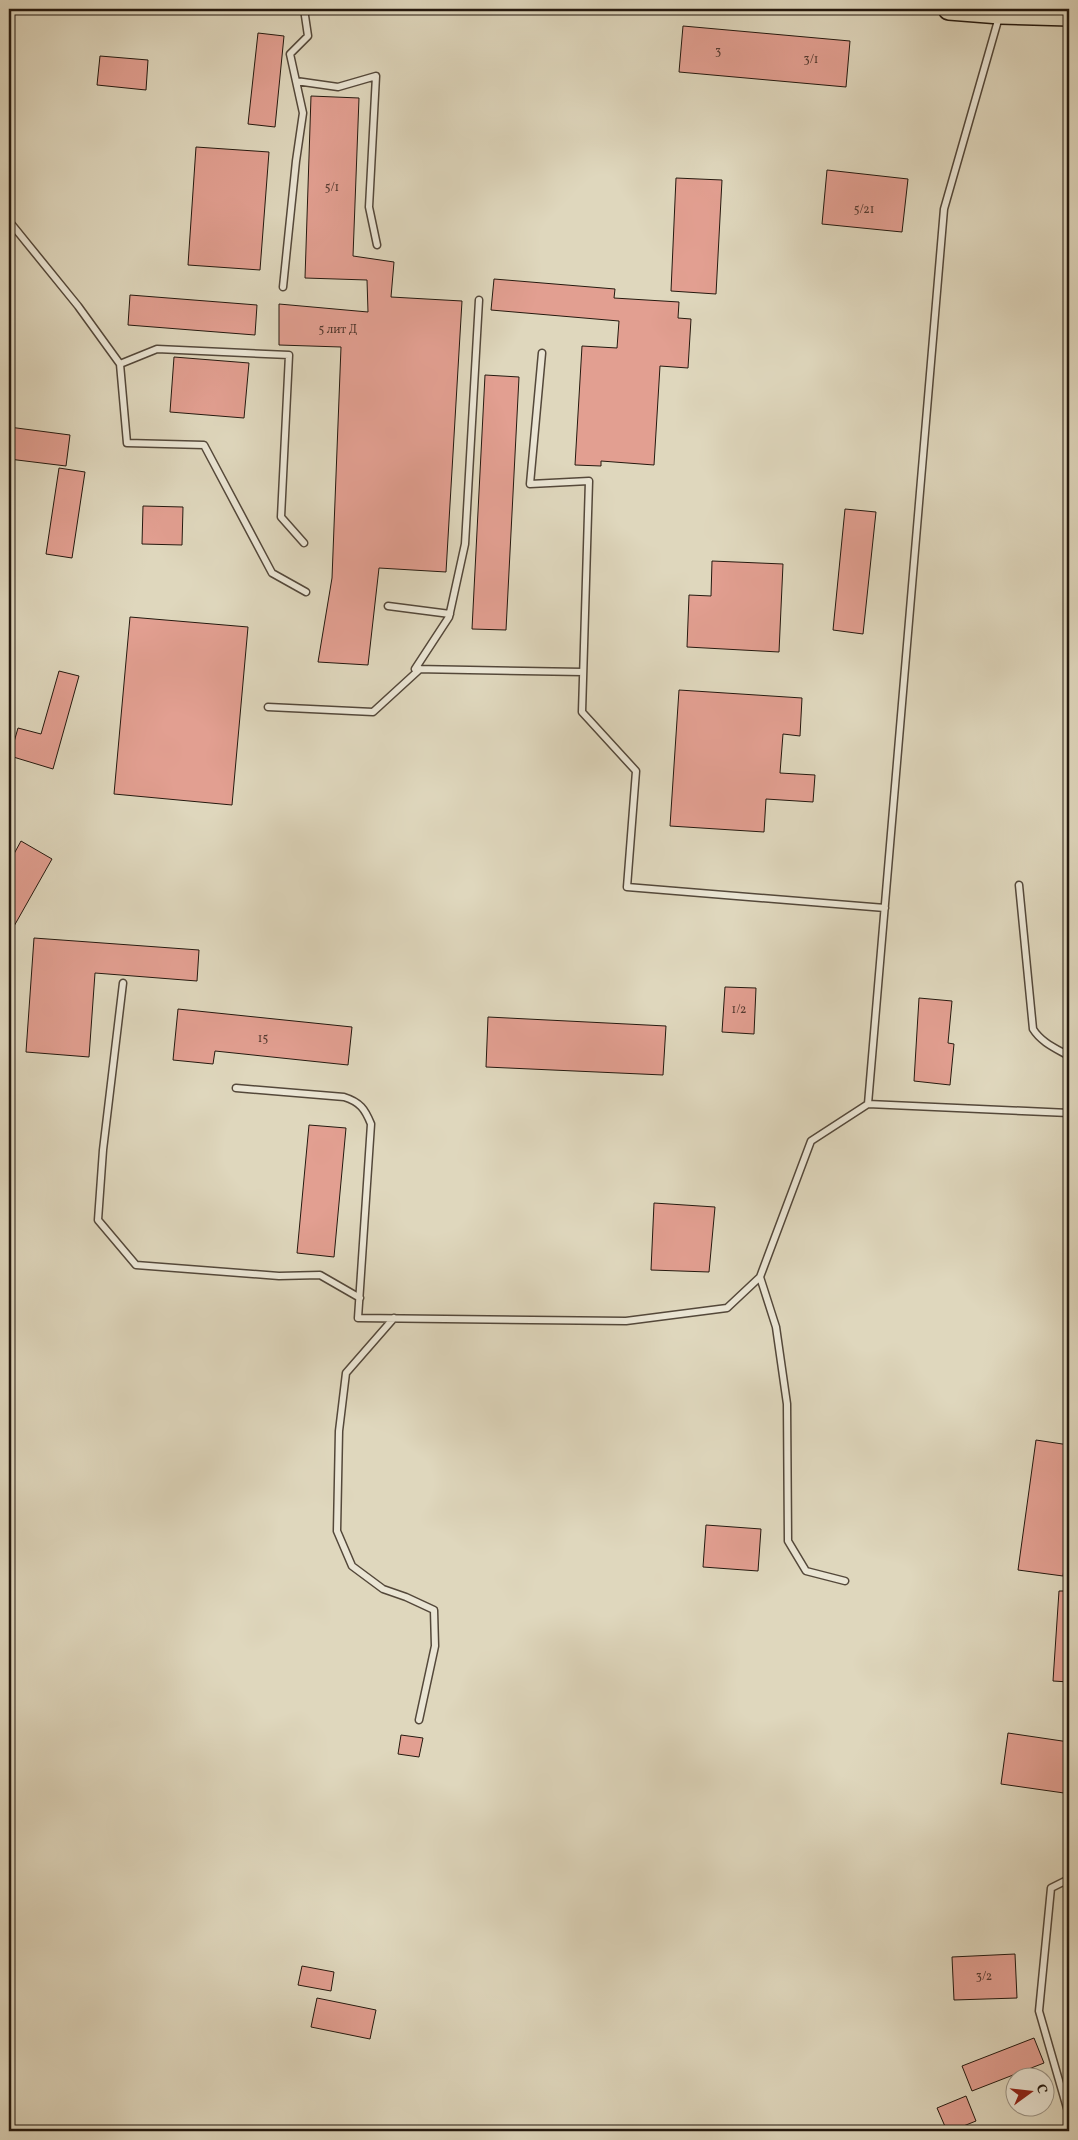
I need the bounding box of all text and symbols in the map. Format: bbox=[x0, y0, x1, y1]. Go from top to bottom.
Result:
house number: 3 bbox=[715, 44, 721, 60]
house number: 3/1 bbox=[804, 52, 818, 68]
house number: 5/1 bbox=[325, 180, 339, 196]
house number: 5/21 bbox=[854, 202, 874, 218]
house number: 5 лит Д bbox=[318, 322, 358, 338]
house number: 1/2 bbox=[732, 1002, 746, 1018]
house number: 15 bbox=[258, 1031, 268, 1047]
house number: 3/2 bbox=[976, 1969, 992, 1985]
north arrow bbox=[1006, 2068, 1056, 2118]
text: С bbox=[1031, 2082, 1051, 2096]

